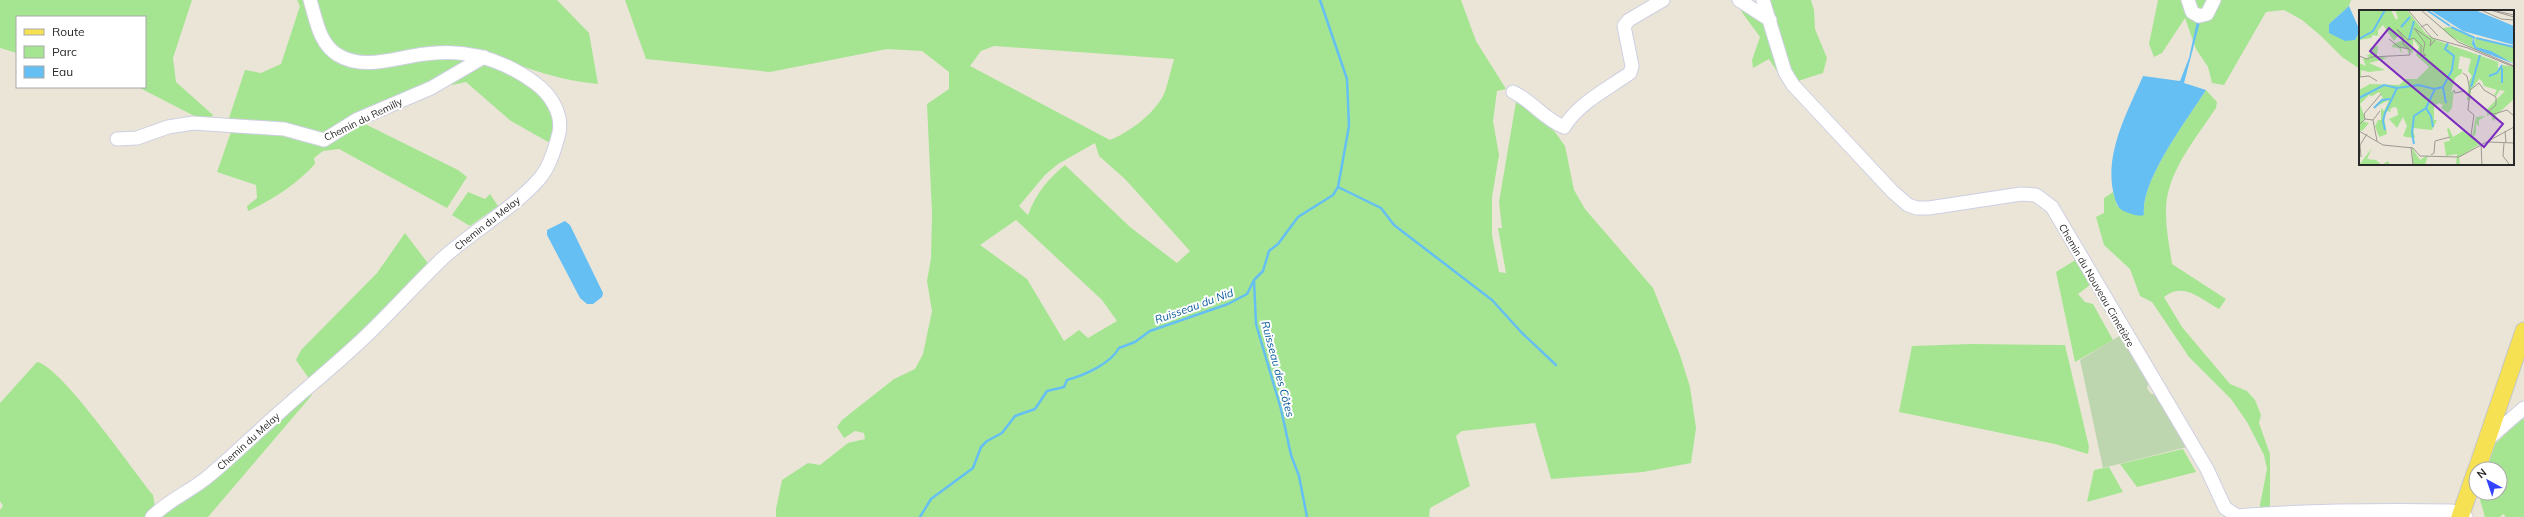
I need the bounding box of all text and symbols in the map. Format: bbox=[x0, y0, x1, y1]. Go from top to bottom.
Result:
inset map bbox=[2359, 10, 2514, 165]
legend bbox=[16, 16, 146, 88]
text: Route bbox=[52, 24, 85, 39]
text: Parc bbox=[52, 44, 77, 59]
text: Eau bbox=[52, 64, 73, 79]
street label: Chemin du Remilly bbox=[322, 95, 405, 144]
street label: Chemin du Melay bbox=[452, 193, 523, 253]
street label: Chemin du Nouveau Cimetière bbox=[2056, 221, 2137, 349]
water label: Ruisseau du Nid bbox=[1153, 285, 1236, 327]
water label: Ruisseau des Côtes bbox=[1258, 319, 1298, 419]
street label: Chemin du Melay bbox=[214, 409, 283, 473]
north arrow bbox=[2468, 461, 2508, 501]
text: N bbox=[2474, 465, 2489, 481]

